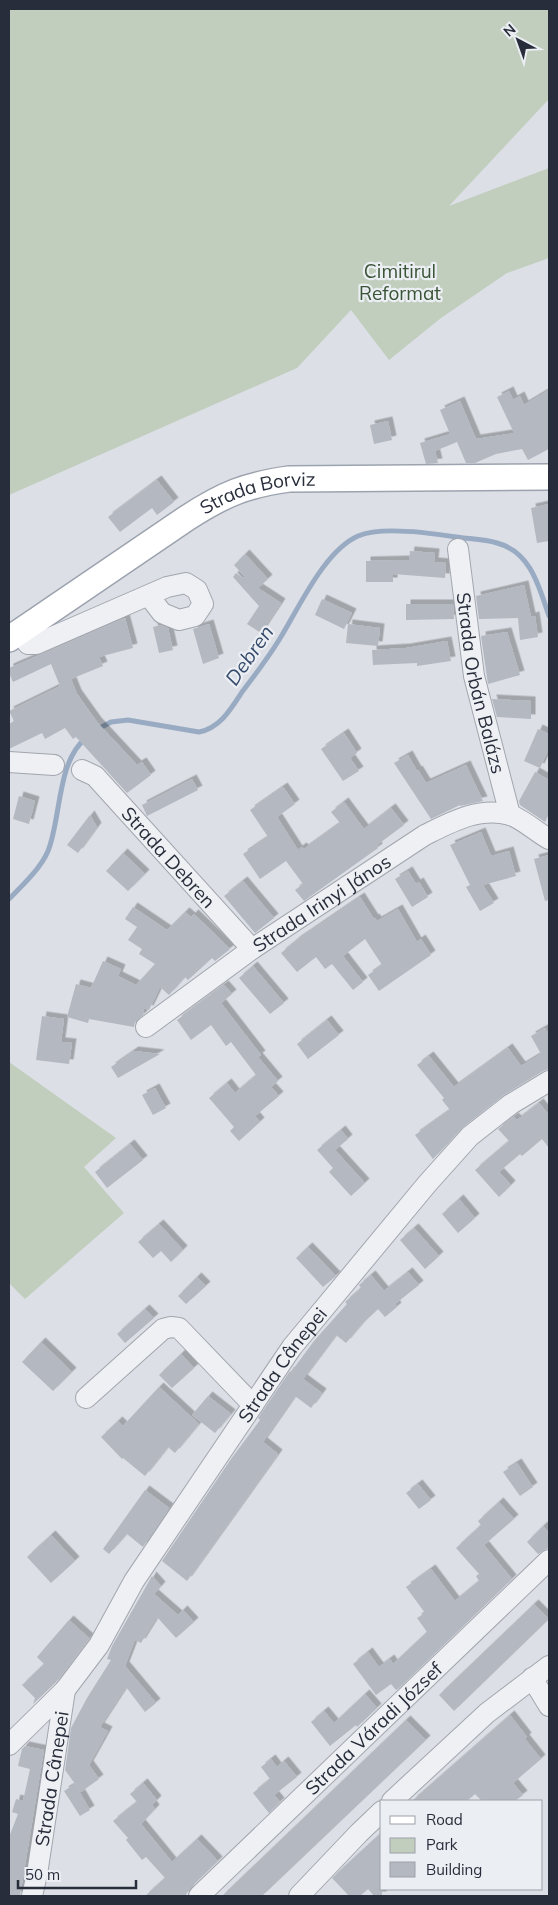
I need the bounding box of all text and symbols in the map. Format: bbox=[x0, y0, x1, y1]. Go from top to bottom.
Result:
north arrow bbox=[493, 15, 543, 65]
text: N bbox=[500, 20, 519, 40]
park label: Cimitirul Reformat bbox=[359, 259, 441, 305]
street label: Strada Borviz bbox=[195, 467, 316, 519]
street label: Strada Orbán Balázs bbox=[452, 591, 511, 776]
water label: Debren bbox=[219, 620, 279, 690]
street label: Strada Debren bbox=[117, 802, 221, 913]
street label: Strada Irinyi János bbox=[248, 849, 395, 957]
street label: Strada Cânepei bbox=[233, 1302, 332, 1427]
street label: Strada Váradi József bbox=[300, 1657, 448, 1800]
street label: Strada Cânepei bbox=[29, 1709, 74, 1848]
legend bbox=[380, 1800, 543, 1890]
text: Road bbox=[426, 1810, 463, 1829]
text: Park bbox=[426, 1835, 458, 1854]
scale bar bbox=[18, 1858, 135, 1890]
text: Building bbox=[426, 1860, 482, 1879]
text: 50 m bbox=[25, 1865, 60, 1884]

